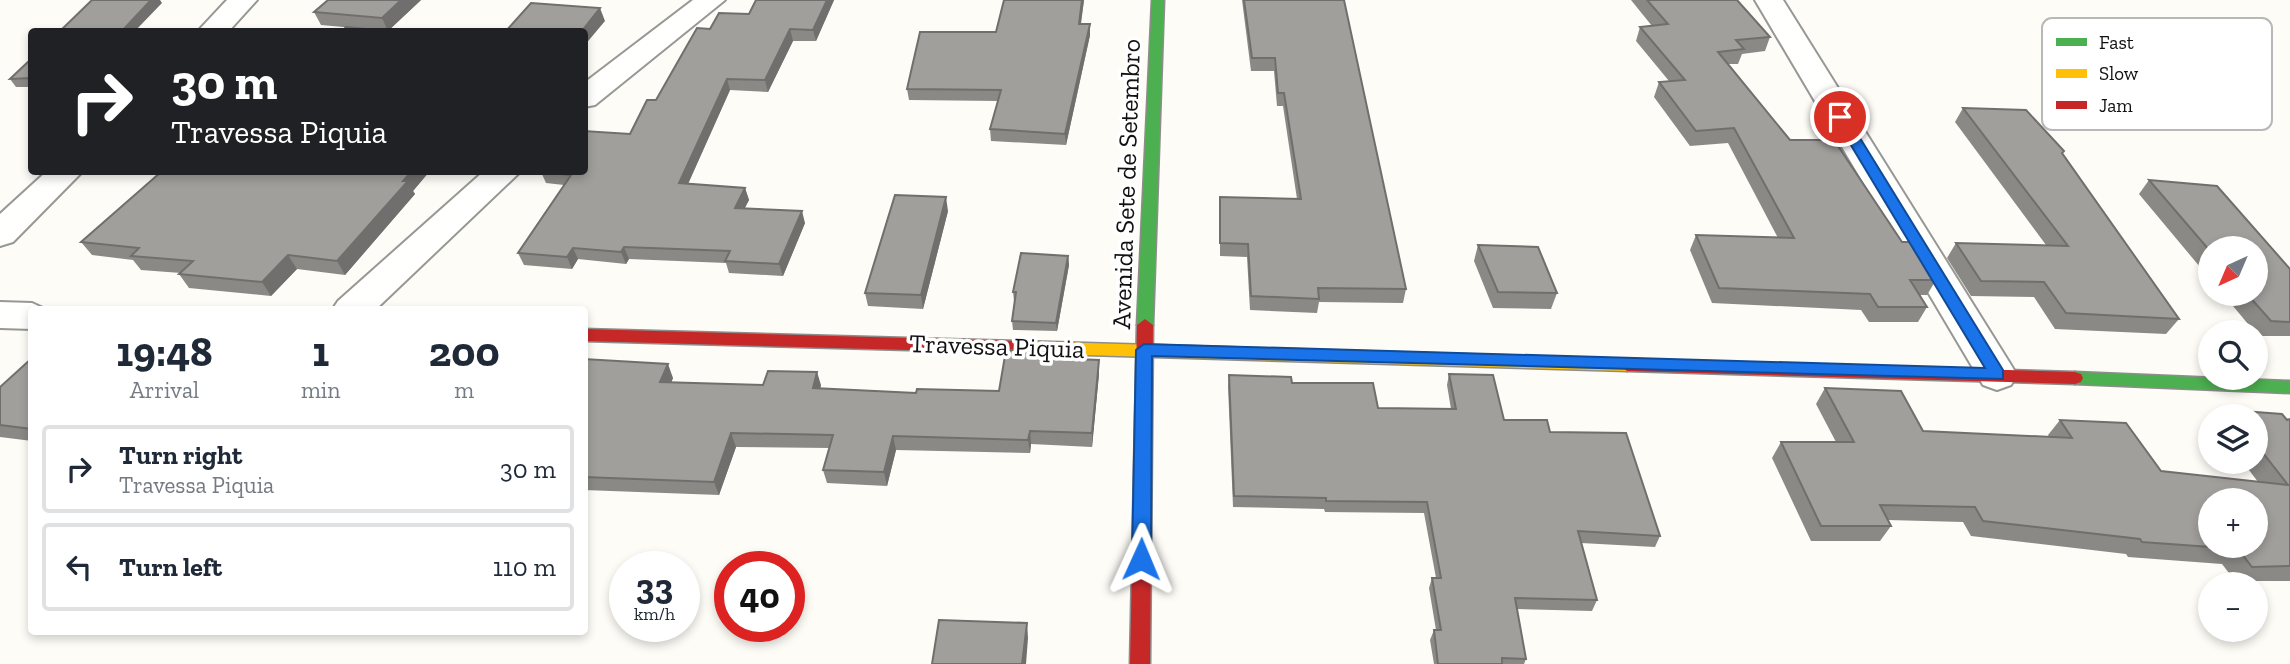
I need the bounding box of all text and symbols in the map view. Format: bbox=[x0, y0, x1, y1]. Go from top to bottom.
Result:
legend bbox=[2042, 18, 2272, 130]
text: Fast bbox=[2099, 31, 2134, 54]
street label: Avenida Sete de Setembro bbox=[1105, 38, 1147, 330]
text: 30 m bbox=[171, 53, 277, 112]
icon: right bbox=[56, 56, 147, 147]
text: Slow bbox=[2099, 62, 2139, 85]
pin bbox=[1810, 87, 1870, 147]
text: Jam bbox=[2099, 94, 2133, 117]
icon: arrive bbox=[1821, 98, 1859, 136]
text: Travessa Piquia bbox=[171, 113, 387, 151]
north arrow bbox=[2198, 236, 2268, 306]
map controls bbox=[2198, 236, 2268, 642]
button: search bbox=[2198, 320, 2268, 390]
text: 19:48 bbox=[116, 326, 213, 377]
text: 1 bbox=[312, 326, 329, 377]
text: 200 bbox=[429, 326, 500, 377]
street label: Travessa Piquia bbox=[909, 327, 1086, 365]
text: Arrival bbox=[130, 376, 199, 404]
text: min bbox=[301, 376, 340, 404]
text: m bbox=[454, 376, 474, 404]
button: layers bbox=[2198, 404, 2268, 474]
text: Turn right bbox=[119, 439, 242, 471]
icon: right bbox=[60, 450, 98, 488]
text: 30 m bbox=[500, 453, 556, 485]
text: Travessa Piquia bbox=[119, 471, 274, 499]
button: + bbox=[2198, 488, 2268, 558]
position arrow bbox=[1104, 522, 1178, 596]
icon: left bbox=[60, 548, 98, 586]
text: Turn left bbox=[119, 551, 222, 583]
text: 110 m bbox=[493, 551, 556, 583]
speed limit sign: 40 bbox=[714, 551, 805, 642]
text: 33 bbox=[636, 566, 673, 608]
button: − bbox=[2198, 572, 2268, 642]
text: km/h bbox=[634, 603, 675, 625]

